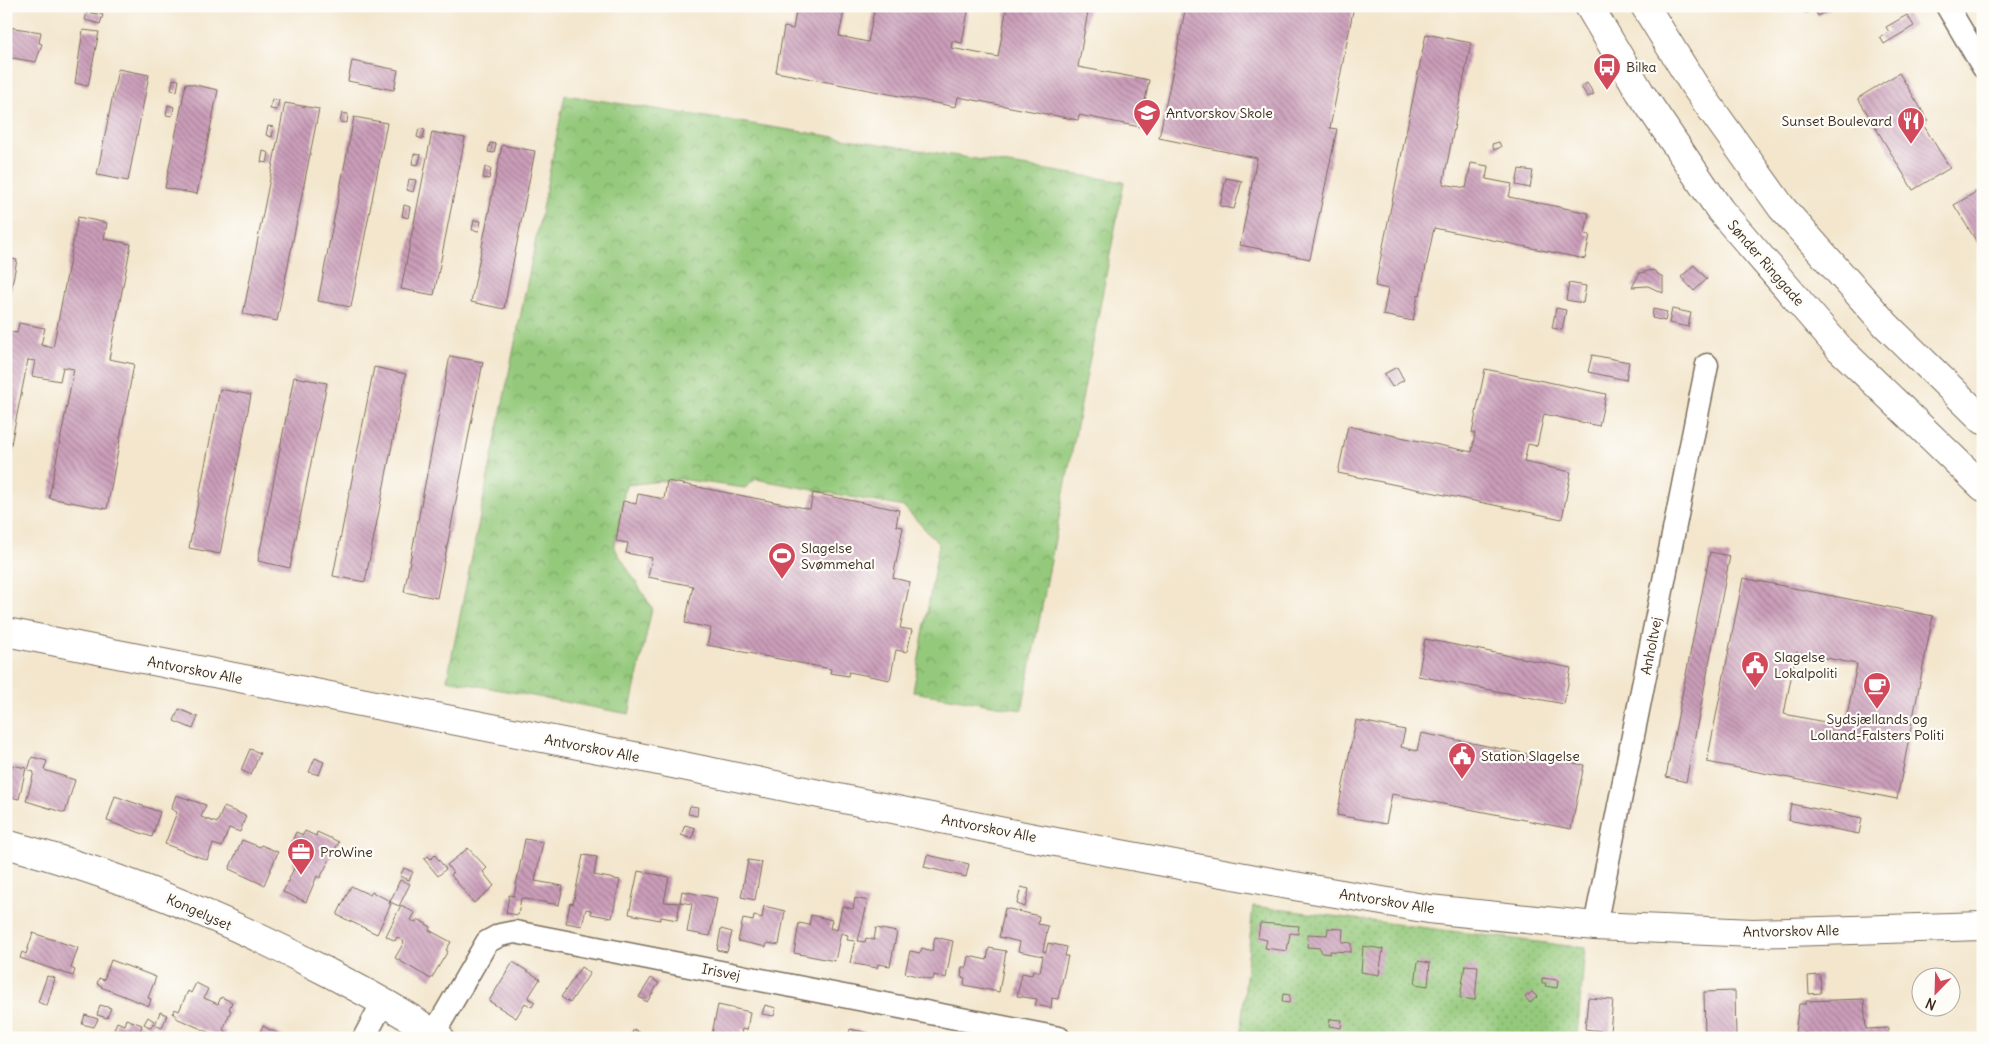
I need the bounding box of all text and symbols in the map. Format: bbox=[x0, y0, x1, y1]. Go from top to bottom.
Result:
bus stop icon: Bilka bbox=[1592, 52, 1622, 91]
place label: Bilka bbox=[1626, 58, 1656, 76]
school or university icon: Antvorskov Skole bbox=[1132, 98, 1162, 137]
place label: Antvorskov Skole bbox=[1166, 104, 1273, 122]
restaurant icon: Sunset Boulevard bbox=[1896, 106, 1926, 145]
place label: Sunset Boulevard bbox=[1782, 112, 1892, 130]
street label: Sønder Ringgade bbox=[1724, 216, 1808, 310]
place label: Slagelse Svømmehal bbox=[801, 539, 875, 573]
sports icon: Slagelse Svømmehal bbox=[767, 541, 797, 580]
street label: Anholtvej bbox=[1637, 616, 1665, 676]
place label: Slagelse Lokalpoliti bbox=[1774, 648, 1837, 682]
public building icon: Slagelse Lokalpoliti bbox=[1740, 650, 1770, 689]
street label: Antvorskov Alle bbox=[146, 652, 244, 688]
cafe icon: Sydsjællands og Lolland-Falsters Politi bbox=[1862, 671, 1892, 710]
place label: Sydsjællands og Lolland-Falsters Politi bbox=[1810, 710, 1944, 744]
street label: Antvorskov Alle bbox=[543, 730, 641, 766]
public building icon: Station Slagelse bbox=[1447, 741, 1477, 780]
place label: Station Slagelse bbox=[1481, 747, 1580, 765]
street label: Antvorskov Alle bbox=[940, 810, 1038, 846]
office icon: ProWine bbox=[286, 837, 316, 876]
place label: ProWine bbox=[320, 843, 373, 861]
street label: Antvorskov Alle bbox=[1338, 885, 1436, 917]
street label: Kongelyset bbox=[164, 890, 235, 934]
street label: Antvorskov Alle bbox=[1743, 921, 1839, 941]
street label: Irisvej bbox=[700, 959, 742, 985]
north arrow bbox=[1912, 966, 1962, 1016]
text: N bbox=[1923, 994, 1939, 1014]

